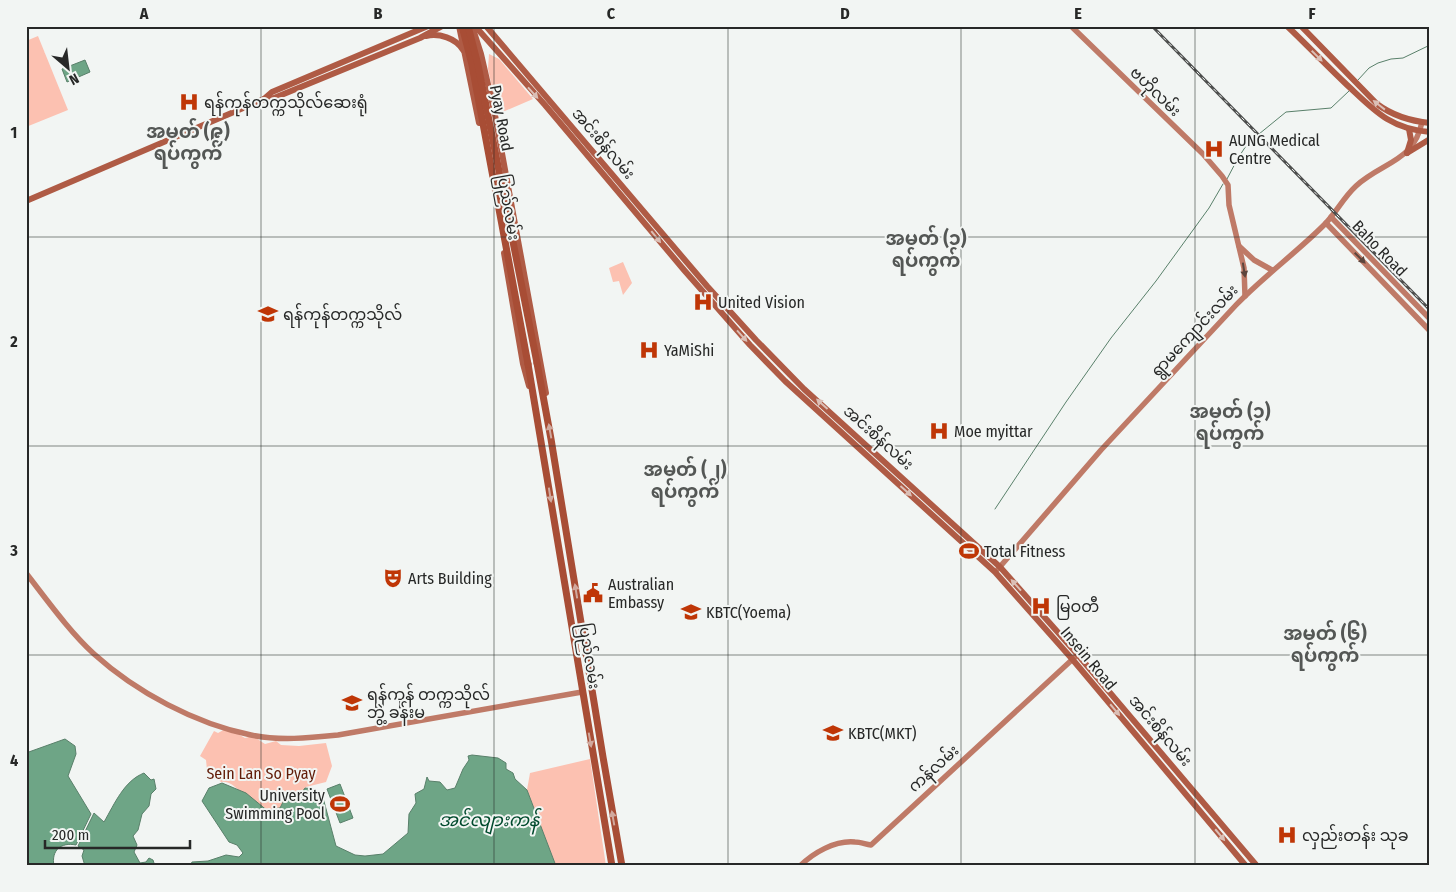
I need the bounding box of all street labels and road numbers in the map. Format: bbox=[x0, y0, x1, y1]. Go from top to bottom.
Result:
street label: ဗဟိုလမ်း bbox=[1123, 61, 1186, 124]
street label: Pyay Road bbox=[486, 83, 517, 153]
street label: အင်းစိန်လမ်း bbox=[565, 102, 640, 185]
street label: ပြည်လမ်း bbox=[489, 172, 526, 242]
street label: Baho Road bbox=[1348, 216, 1411, 280]
street label: ရွာမကျောင်းလမ်း bbox=[1145, 279, 1245, 383]
street label: အင်းစိန်လမ်း bbox=[837, 400, 919, 477]
street label: ပြည်လမ်း bbox=[571, 621, 606, 691]
street label: Insein Road bbox=[1057, 623, 1121, 694]
street label: အင်းစိန်လမ်း bbox=[1122, 689, 1197, 772]
street label: ကန်လမ်း bbox=[903, 739, 965, 799]

